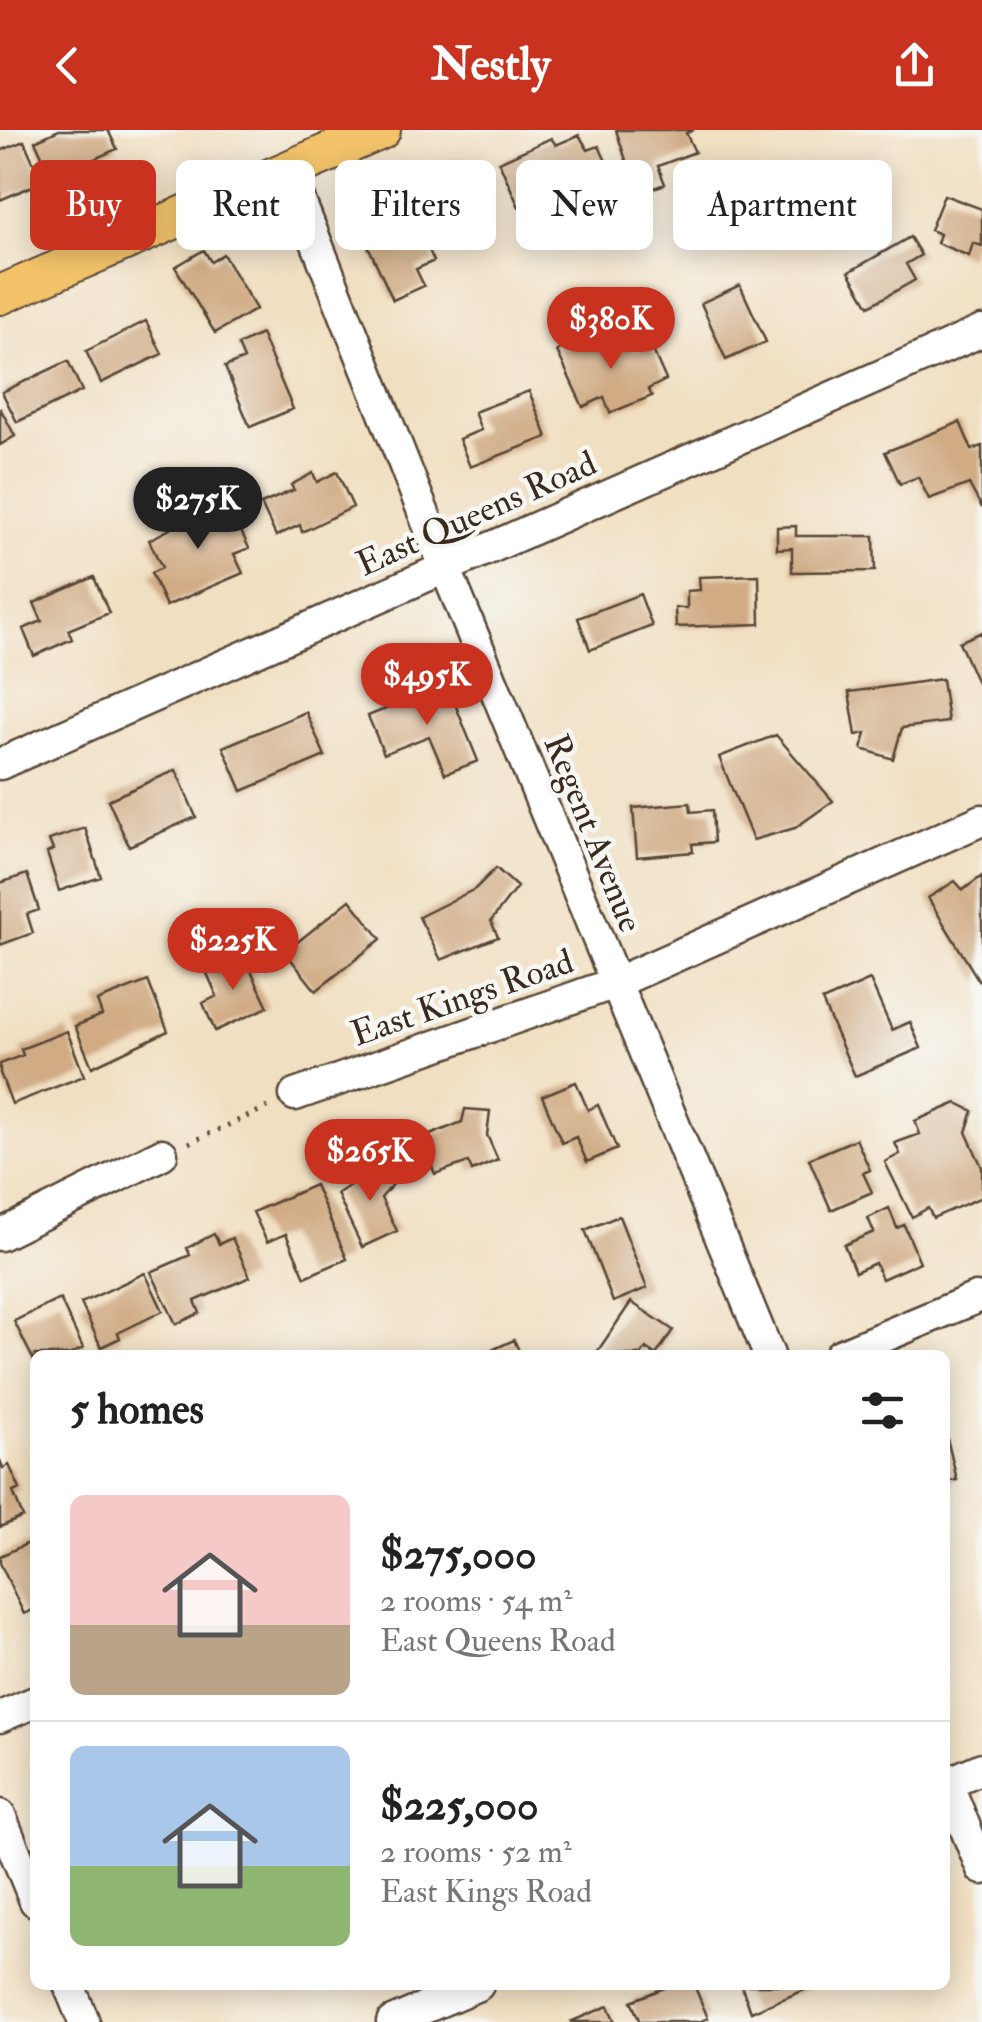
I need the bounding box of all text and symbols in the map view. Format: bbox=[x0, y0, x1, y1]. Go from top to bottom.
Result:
text: Nestly bbox=[431, 37, 551, 93]
icon: back bbox=[40, 38, 95, 93]
icon: share bbox=[887, 38, 942, 93]
chip: Buy bbox=[30, 160, 156, 250]
chip: Rent bbox=[176, 160, 315, 250]
chip: Filters bbox=[335, 160, 496, 250]
chip: New bbox=[516, 160, 653, 250]
chip: Apartment bbox=[673, 160, 892, 250]
pin: $380K bbox=[541, 287, 681, 372]
text: $380K bbox=[569, 299, 653, 339]
street label: East Queens Road bbox=[350, 441, 603, 586]
pin: $275K bbox=[128, 467, 268, 552]
text: $275K bbox=[155, 479, 241, 519]
pin: $495K bbox=[357, 643, 497, 728]
text: $495K bbox=[383, 655, 471, 695]
street label: Regent Avenue bbox=[533, 728, 653, 939]
pin: $225K bbox=[163, 908, 303, 993]
text: $225K bbox=[190, 920, 276, 960]
street label: East Kings Road bbox=[346, 939, 579, 1056]
pin: $265K bbox=[300, 1119, 440, 1204]
text: $265K bbox=[327, 1131, 413, 1171]
icon: filters bbox=[855, 1383, 910, 1438]
text: 5 homes bbox=[70, 1384, 204, 1436]
text: $275,000 bbox=[380, 1529, 537, 1581]
icon: home bbox=[150, 1535, 270, 1655]
text: 2 rooms · 54 m² bbox=[380, 1581, 572, 1621]
text: East Queens Road bbox=[380, 1621, 616, 1661]
text: $225,000 bbox=[380, 1780, 539, 1832]
icon: home bbox=[150, 1786, 270, 1906]
text: 2 rooms · 52 m² bbox=[380, 1832, 572, 1872]
text: East Kings Road bbox=[380, 1872, 592, 1912]

